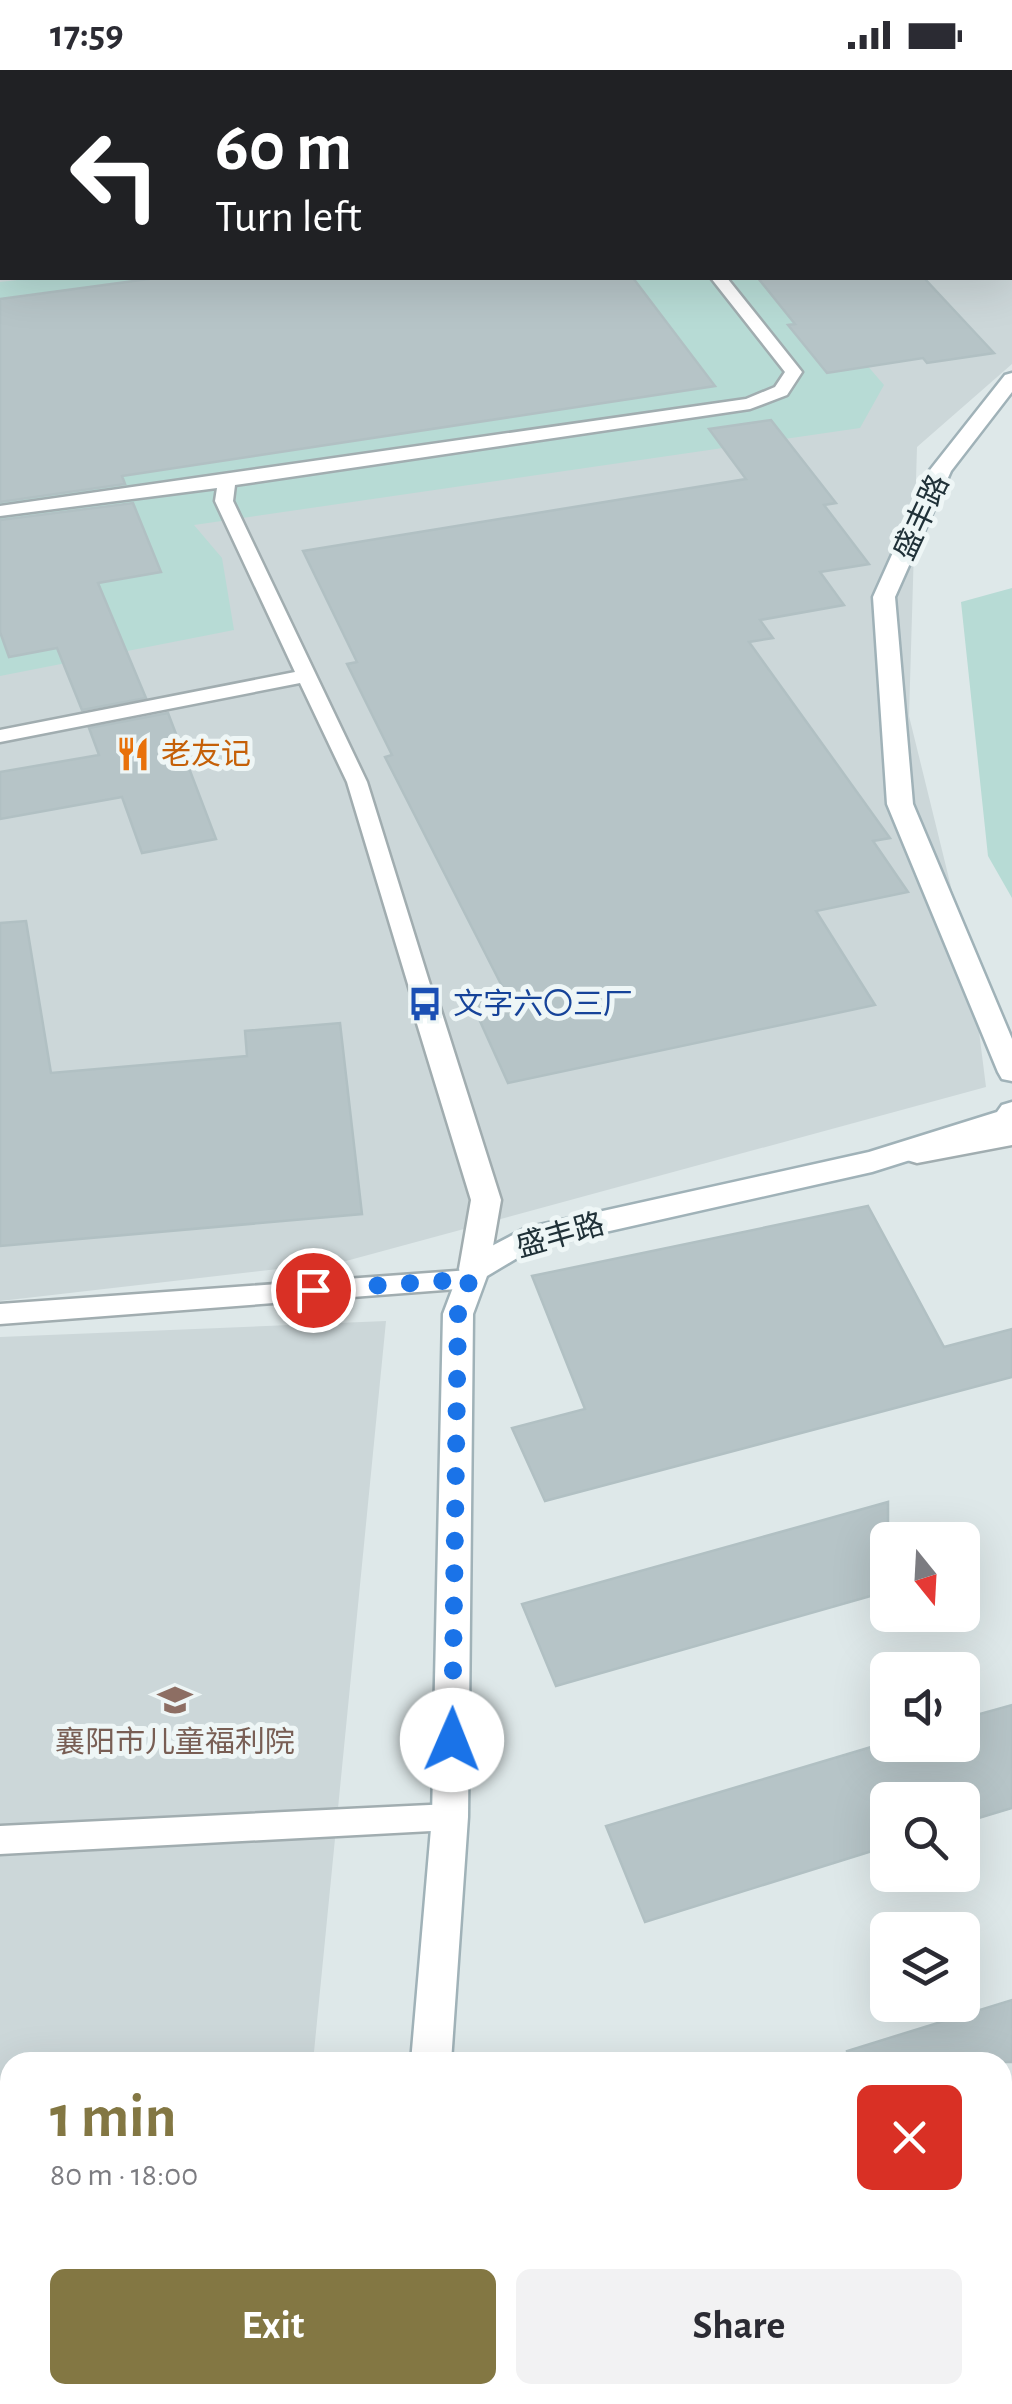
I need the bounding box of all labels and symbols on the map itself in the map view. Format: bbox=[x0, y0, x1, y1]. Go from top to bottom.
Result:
street label: 盛丰路 bbox=[887, 469, 955, 565]
restaurant icon: 老友记 bbox=[114, 735, 152, 773]
place label: 老友记 bbox=[161, 738, 251, 770]
bus stop icon: 文字六〇三厂 bbox=[406, 985, 444, 1023]
place label: 文字六〇三厂 bbox=[453, 988, 633, 1020]
street label: 盛丰路 bbox=[512, 1207, 608, 1263]
pin bbox=[271, 1248, 356, 1333]
north arrow bbox=[870, 1522, 980, 1632]
school or university icon: 襄阳市儿童福利院 bbox=[156, 1681, 194, 1719]
position arrow bbox=[400, 1688, 504, 1792]
place label: 襄阳市儿童福利院 bbox=[55, 1726, 295, 1758]

